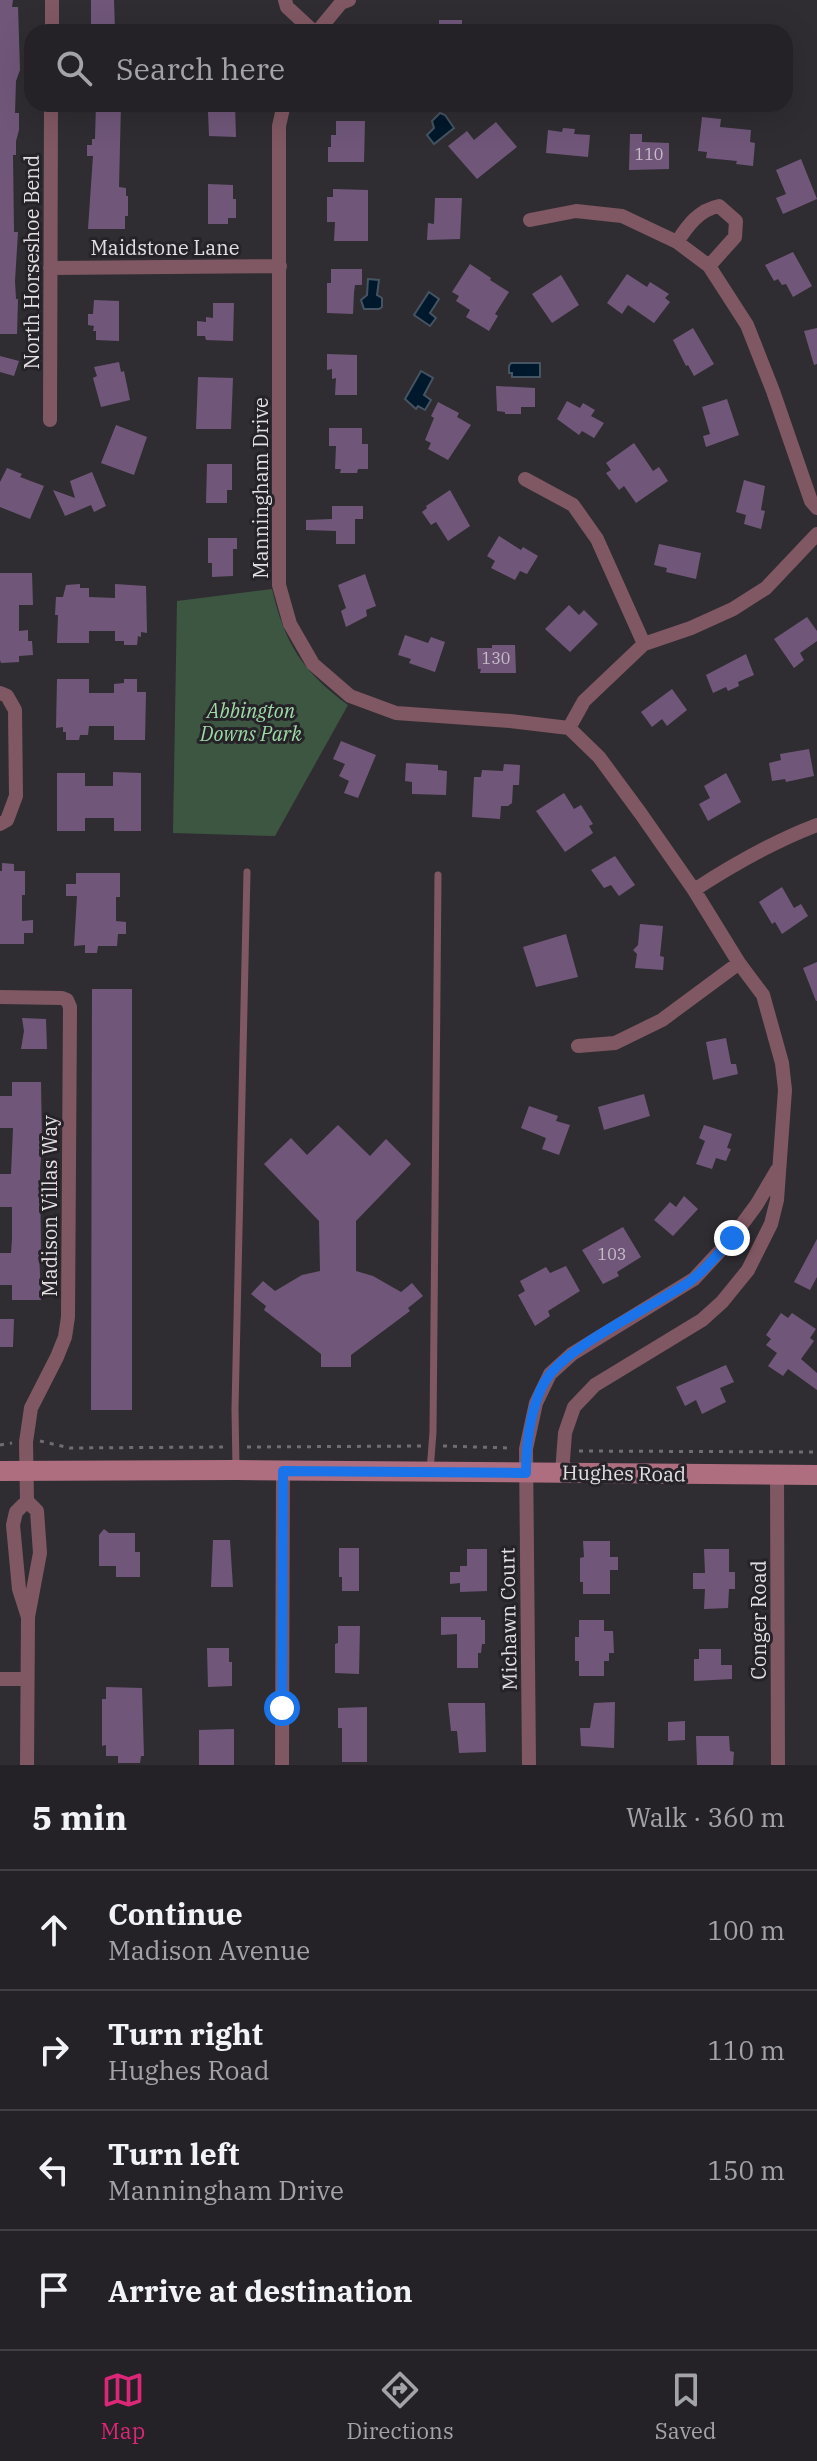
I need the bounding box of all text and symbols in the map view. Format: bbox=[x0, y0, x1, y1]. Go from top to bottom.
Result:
search box bbox=[24, 24, 793, 112]
icon: search bbox=[52, 46, 96, 90]
text: Search here bbox=[116, 49, 285, 88]
house number: 110 bbox=[635, 144, 663, 164]
street label: North Horseshoe Bend bbox=[18, 155, 45, 369]
street label: Maidstone Lane bbox=[90, 234, 240, 261]
street label: Manningham Drive bbox=[247, 397, 274, 579]
house number: 130 bbox=[482, 648, 510, 668]
park label: Abbington Downs Park bbox=[199, 697, 302, 747]
street label: Madison Villas Way bbox=[36, 1115, 63, 1297]
route end bbox=[714, 1220, 750, 1256]
house number: 103 bbox=[598, 1244, 626, 1264]
street label: Hughes Road bbox=[562, 1458, 686, 1488]
street label: Michawn Court bbox=[493, 1547, 523, 1691]
street label: Conger Road bbox=[745, 1560, 772, 1680]
route start bbox=[264, 1690, 300, 1726]
text: 5 min bbox=[32, 1795, 127, 1839]
text: Walk · 360 m bbox=[626, 1800, 785, 1834]
text: Continue bbox=[108, 1894, 243, 1933]
icon: ahead bbox=[32, 1908, 76, 1952]
text: 100 m bbox=[707, 1913, 785, 1947]
text: Madison Avenue bbox=[108, 1933, 310, 1967]
text: Turn right bbox=[108, 2014, 263, 2053]
icon: right bbox=[32, 2028, 76, 2072]
text: 110 m bbox=[707, 2033, 785, 2067]
text: Hughes Road bbox=[108, 2053, 270, 2087]
text: Turn left bbox=[108, 2134, 240, 2173]
icon: left bbox=[32, 2148, 76, 2192]
text: 150 m bbox=[707, 2153, 785, 2187]
text: Manningham Drive bbox=[108, 2173, 344, 2207]
icon: arrive bbox=[32, 2268, 76, 2312]
text: Arrive at destination bbox=[108, 2271, 413, 2310]
tab: Map bbox=[101, 2368, 145, 2445]
tab: Directions bbox=[346, 2368, 454, 2445]
tab: Saved bbox=[655, 2368, 716, 2445]

